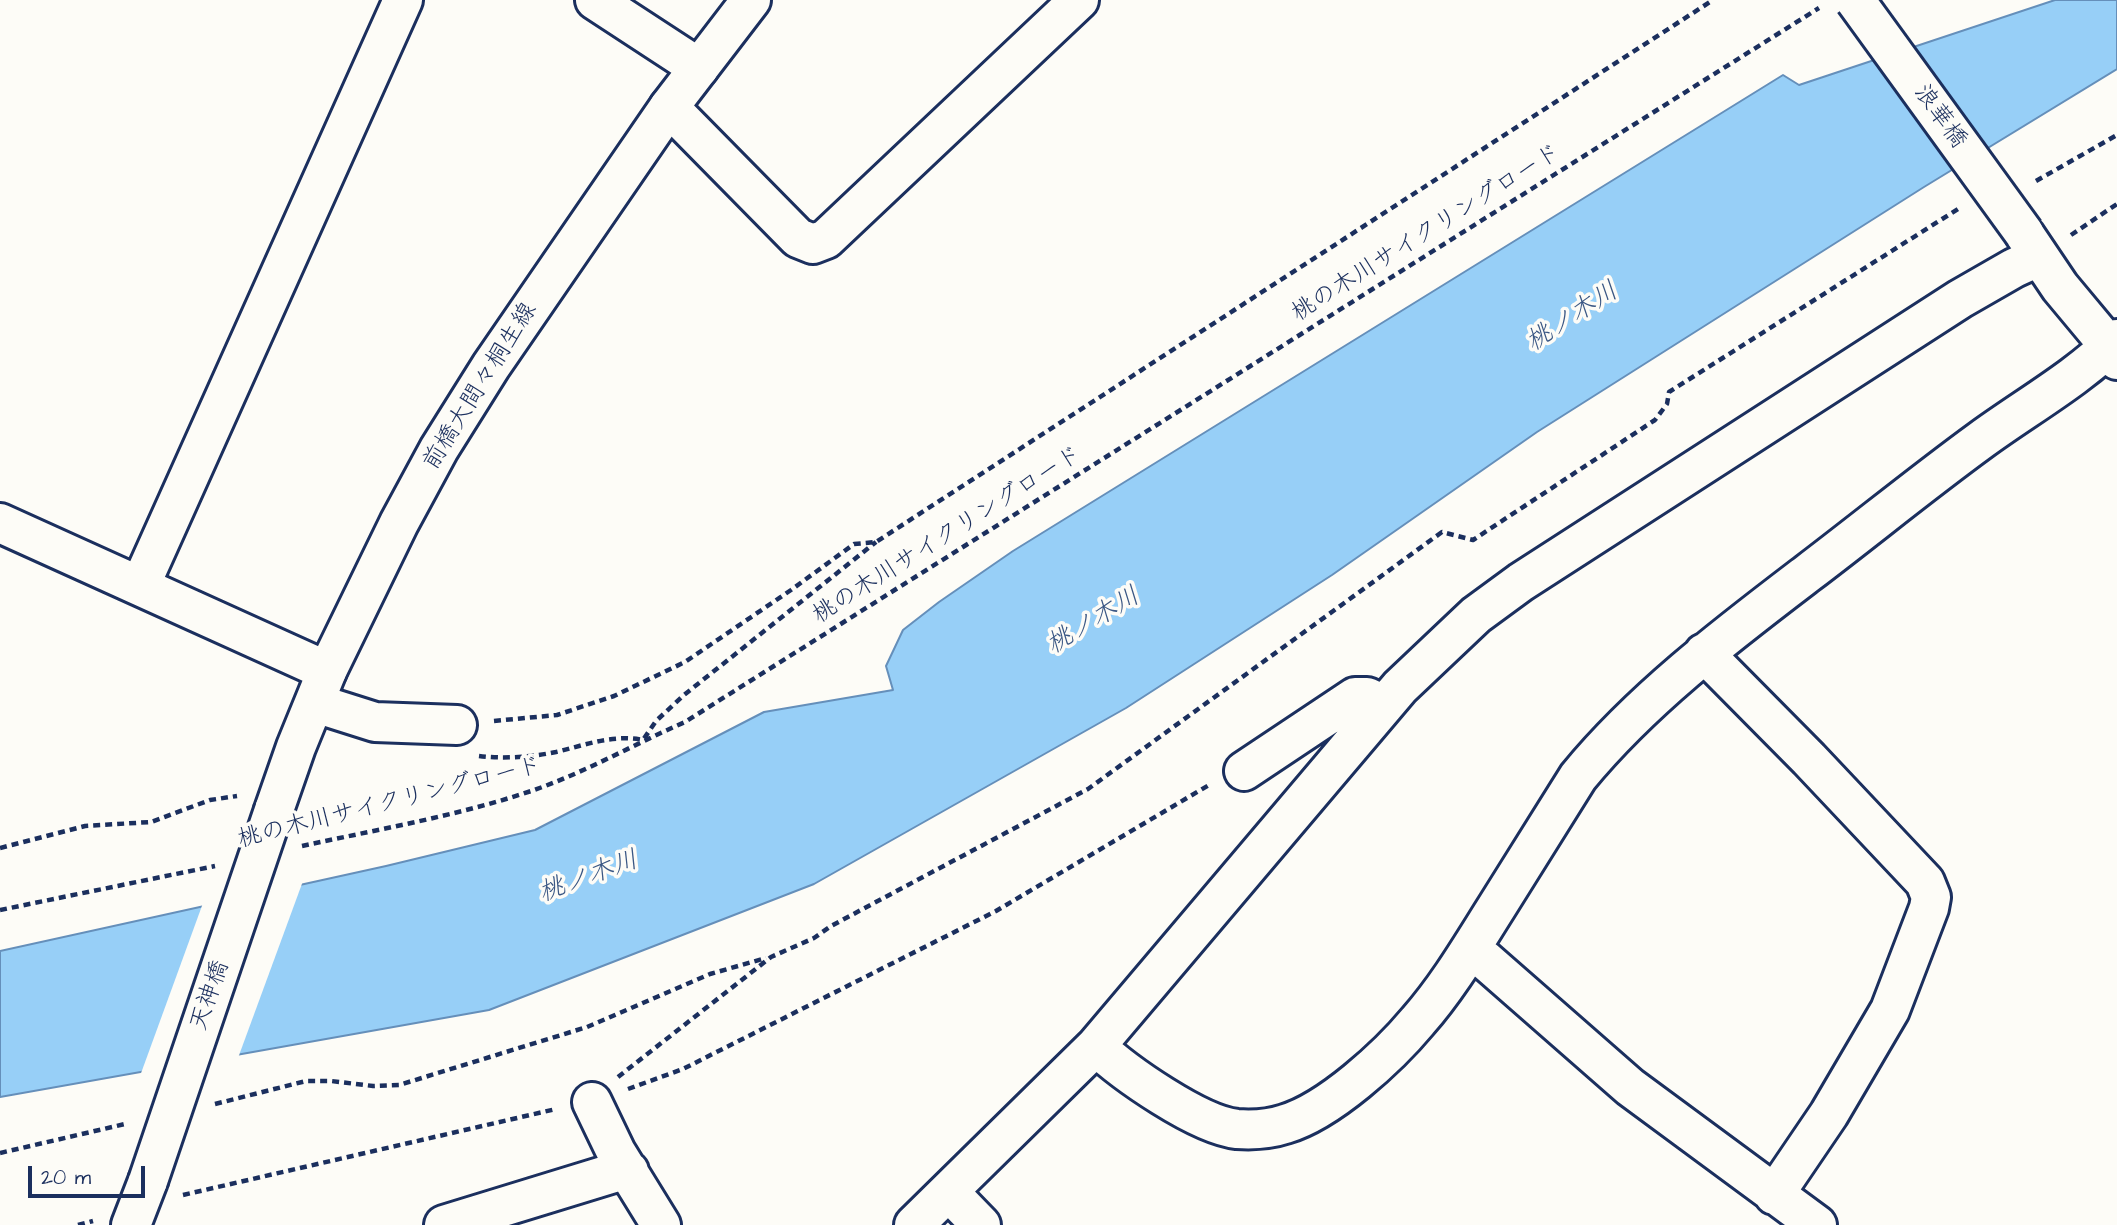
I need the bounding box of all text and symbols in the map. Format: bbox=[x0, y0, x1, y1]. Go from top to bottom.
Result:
street label: 浪華橋 bbox=[1906, 79, 1972, 155]
street label: 桃の木川サイクリングロード bbox=[1287, 139, 1567, 329]
water label: 桃ノ木川 bbox=[1521, 277, 1625, 359]
street label: 前橋大間々桐生線 bbox=[418, 298, 544, 476]
street label: 桃の木川サイクリングロード bbox=[808, 441, 1088, 631]
water label: 桃ノ木川 bbox=[1041, 582, 1147, 662]
street label: 桃の木川サイクリングロード bbox=[235, 752, 545, 856]
water label: 桃ノ木川 bbox=[535, 846, 643, 910]
street label: 天神橋 bbox=[186, 957, 236, 1035]
scale bar bbox=[32, 1152, 149, 1196]
text: 20 m bbox=[41, 1163, 91, 1192]

